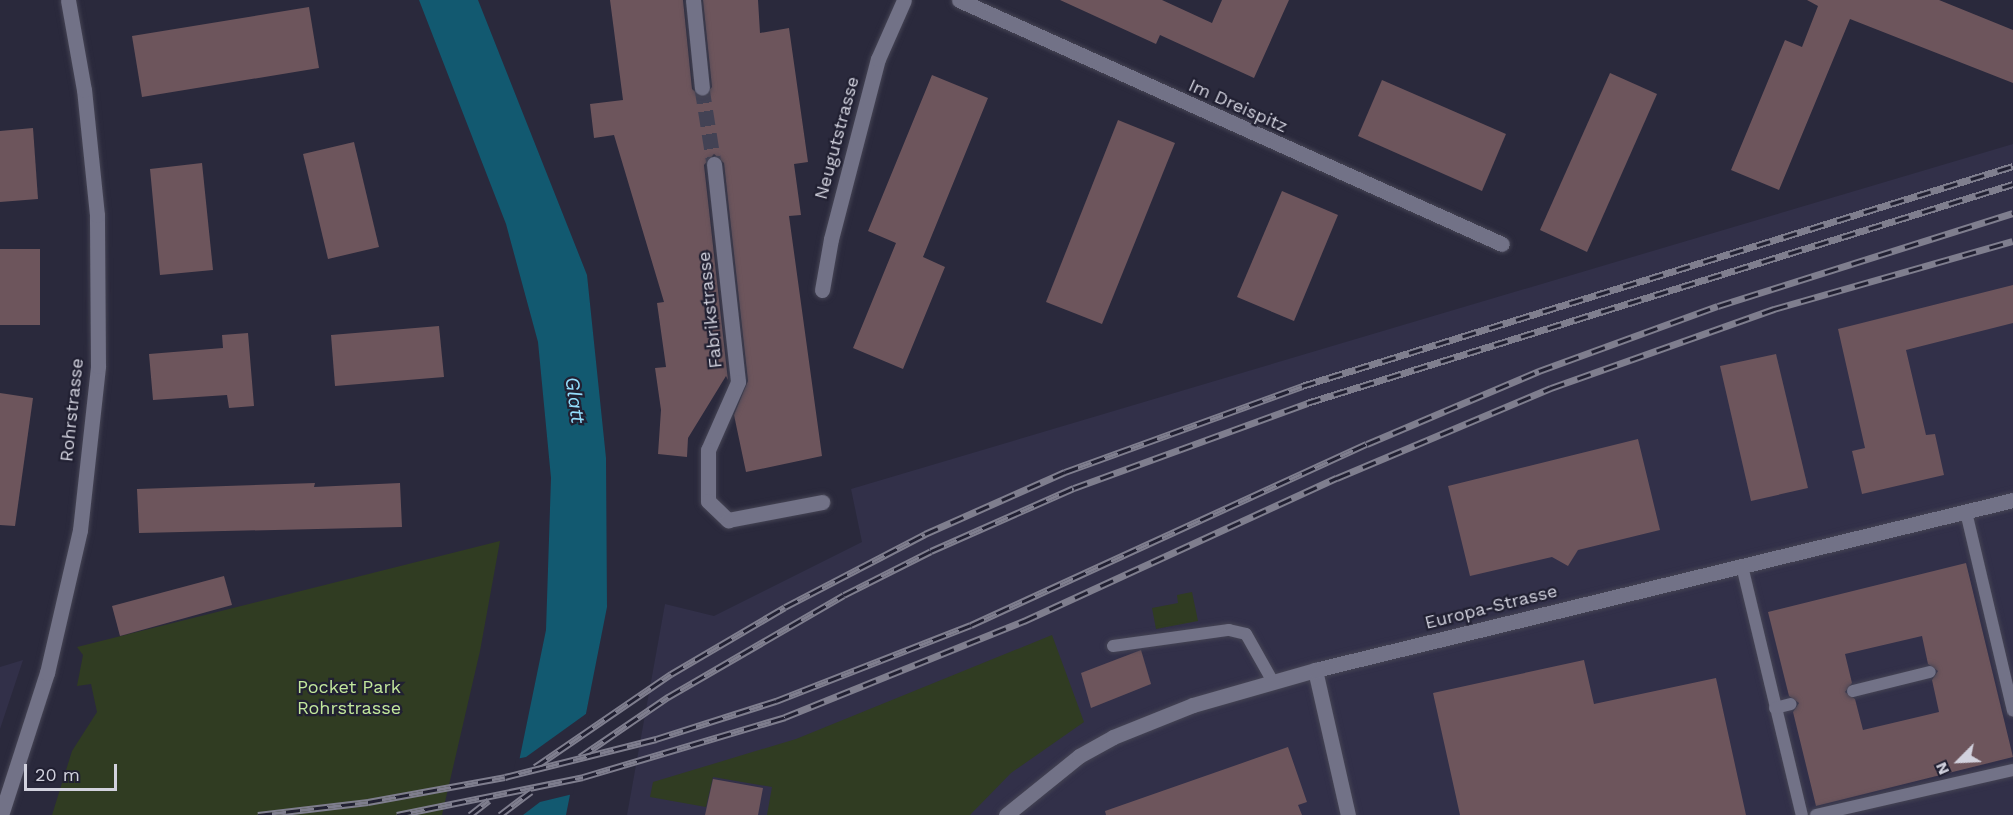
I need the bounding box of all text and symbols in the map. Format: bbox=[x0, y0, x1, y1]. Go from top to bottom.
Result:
street label: Neugutstrasse bbox=[810, 74, 864, 202]
street label: Im Dreispitz bbox=[1185, 75, 1291, 137]
street label: Fabrikstrasse bbox=[693, 251, 727, 369]
street label: Rohrstrasse bbox=[56, 357, 88, 463]
water label: Glatt bbox=[560, 375, 590, 425]
street label: Europa-Strasse bbox=[1422, 580, 1560, 634]
park label: Pocket Park Rohrstrasse bbox=[297, 677, 401, 720]
north arrow bbox=[1929, 731, 1989, 791]
scale bar bbox=[27, 752, 120, 790]
text: N bbox=[1931, 759, 1953, 778]
text: 20 m bbox=[35, 764, 80, 785]

